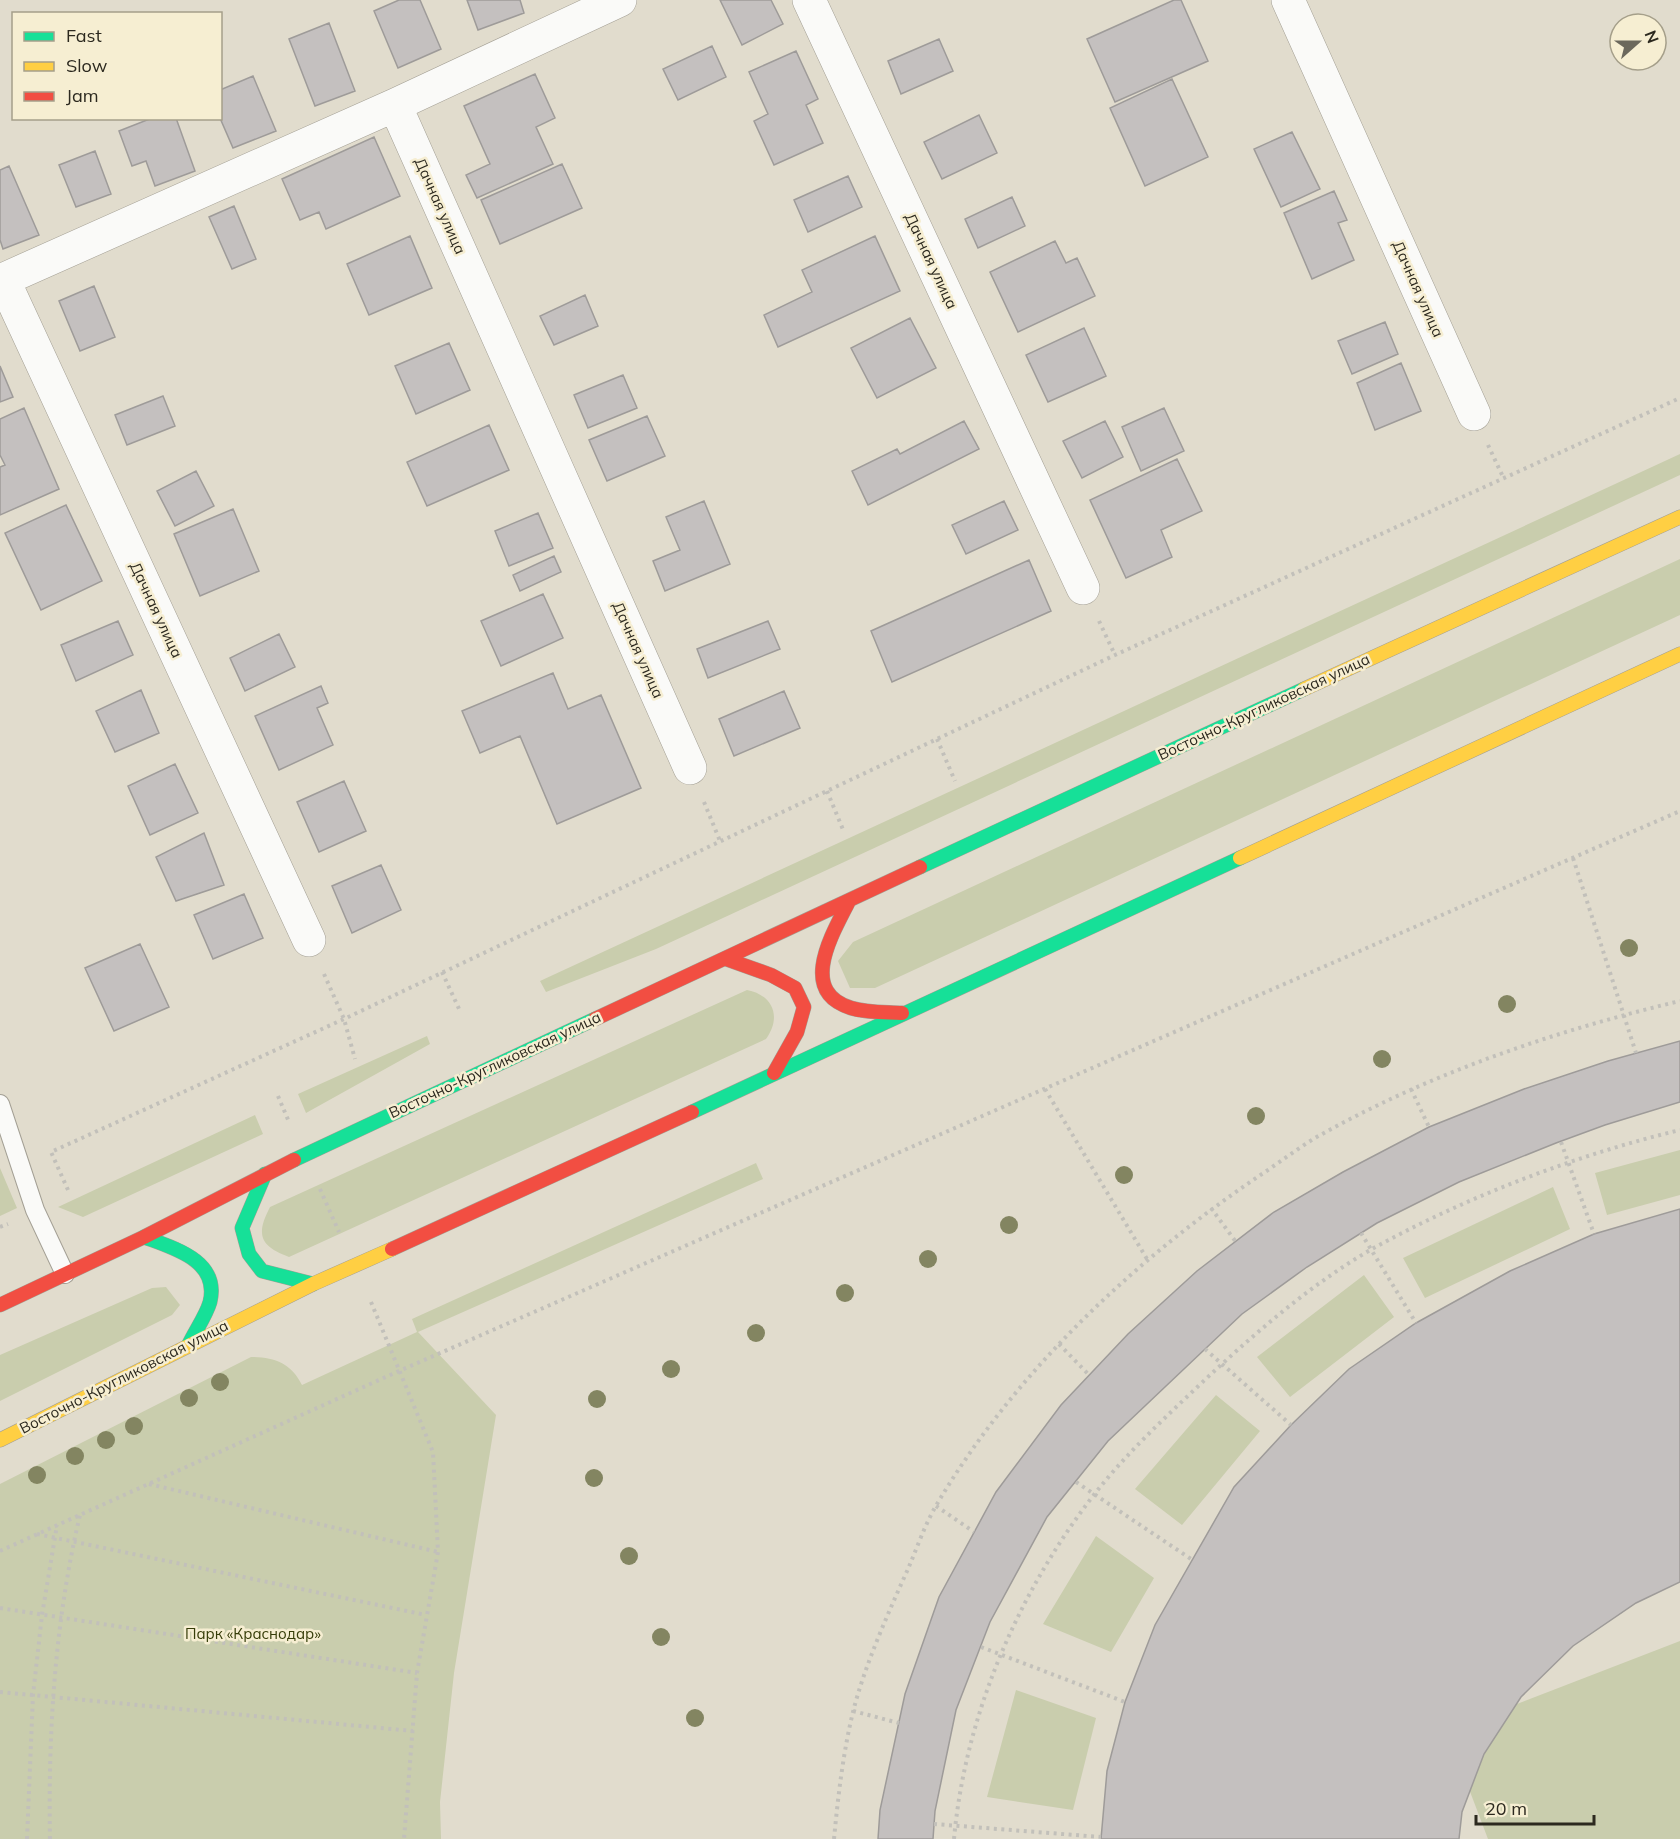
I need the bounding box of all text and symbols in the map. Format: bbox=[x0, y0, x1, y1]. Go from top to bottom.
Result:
legend bbox=[12, 12, 222, 120]
north arrow bbox=[1608, 12, 1668, 72]
text: Fast bbox=[66, 24, 102, 47]
text: N bbox=[1641, 27, 1664, 46]
text: Slow bbox=[66, 54, 108, 77]
text: Jam bbox=[66, 84, 99, 107]
street label: Дачная улица bbox=[411, 155, 470, 257]
street label: Дачная улица bbox=[901, 210, 962, 312]
street label: Дачная улица bbox=[1389, 238, 1448, 340]
street label: Дачная улица bbox=[126, 559, 187, 661]
street label: Дачная улица bbox=[609, 599, 668, 701]
street label: Восточно-Кругликовская улица bbox=[1155, 649, 1373, 764]
street label: Восточно-Кругликовская улица bbox=[386, 1007, 604, 1122]
street label: Восточно-Кругликовская улица bbox=[16, 1315, 231, 1438]
park label: Парк «Краснодар» bbox=[185, 1624, 321, 1643]
scale bar bbox=[1476, 1788, 1594, 1826]
text: 20 m bbox=[1485, 1797, 1527, 1820]

